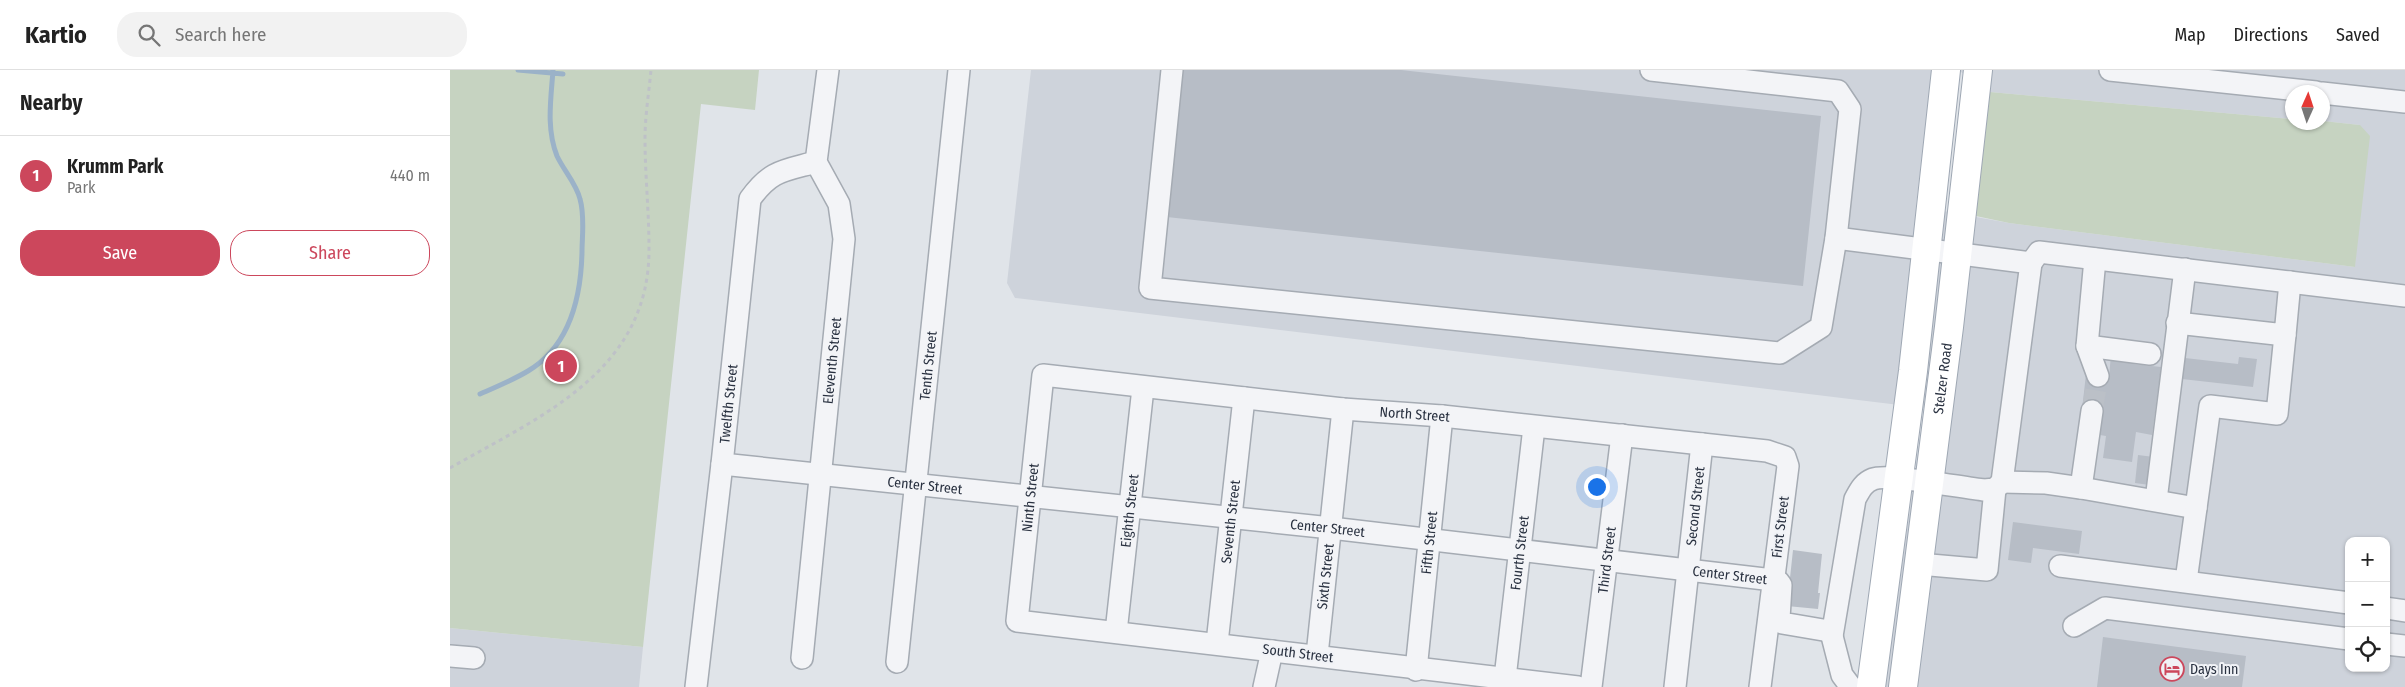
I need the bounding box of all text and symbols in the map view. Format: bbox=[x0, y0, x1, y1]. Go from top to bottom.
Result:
search box bbox=[117, 12, 467, 57]
text: Kartio bbox=[25, 21, 87, 49]
icon: search bbox=[135, 21, 163, 49]
text: Search here bbox=[175, 23, 266, 46]
text: Map bbox=[2174, 24, 2206, 46]
text: Directions bbox=[2234, 24, 2308, 46]
text: Saved bbox=[2336, 24, 2380, 46]
north arrow bbox=[2285, 85, 2330, 130]
text: Nearby bbox=[20, 90, 82, 116]
text: Krumm Park bbox=[67, 155, 163, 178]
text: 1 bbox=[33, 166, 39, 185]
text: 440 m bbox=[390, 166, 430, 185]
text: Park bbox=[67, 178, 95, 197]
button: Save bbox=[20, 230, 220, 276]
button: Share bbox=[230, 230, 430, 276]
street label: Eleventh Street bbox=[820, 316, 845, 405]
street label: Tenth Street bbox=[916, 330, 941, 401]
street label: Stelzer Road bbox=[1930, 342, 1956, 415]
pin: 1 bbox=[545, 347, 577, 385]
street label: Twelfth Street bbox=[716, 363, 742, 445]
street label: North Street bbox=[1379, 404, 1451, 426]
street label: Ninth Street bbox=[1018, 462, 1043, 533]
street label: Second Street bbox=[1683, 465, 1708, 547]
street label: Center Street bbox=[887, 473, 963, 498]
street label: Eighth Street bbox=[1117, 473, 1142, 548]
your location bbox=[1584, 474, 1610, 500]
street label: Seventh Street bbox=[1218, 479, 1244, 564]
street label: First Street bbox=[1768, 495, 1793, 559]
street label: Fifth Street bbox=[1418, 510, 1441, 575]
street label: Fourth Street bbox=[1507, 514, 1533, 591]
street label: Center Street bbox=[1289, 516, 1366, 541]
street label: Third Street bbox=[1595, 525, 1620, 594]
map controls bbox=[2345, 537, 2390, 672]
button: + bbox=[2345, 537, 2390, 582]
street label: Sixth Street bbox=[1314, 542, 1338, 610]
street label: Center Street bbox=[1692, 563, 1769, 588]
button: − bbox=[2345, 582, 2390, 627]
button: locate bbox=[2345, 627, 2390, 672]
street label: South Street bbox=[1262, 641, 1335, 666]
hotel icon: Days Inn bbox=[2159, 656, 2185, 682]
place label: Days Inn bbox=[2190, 661, 2238, 678]

